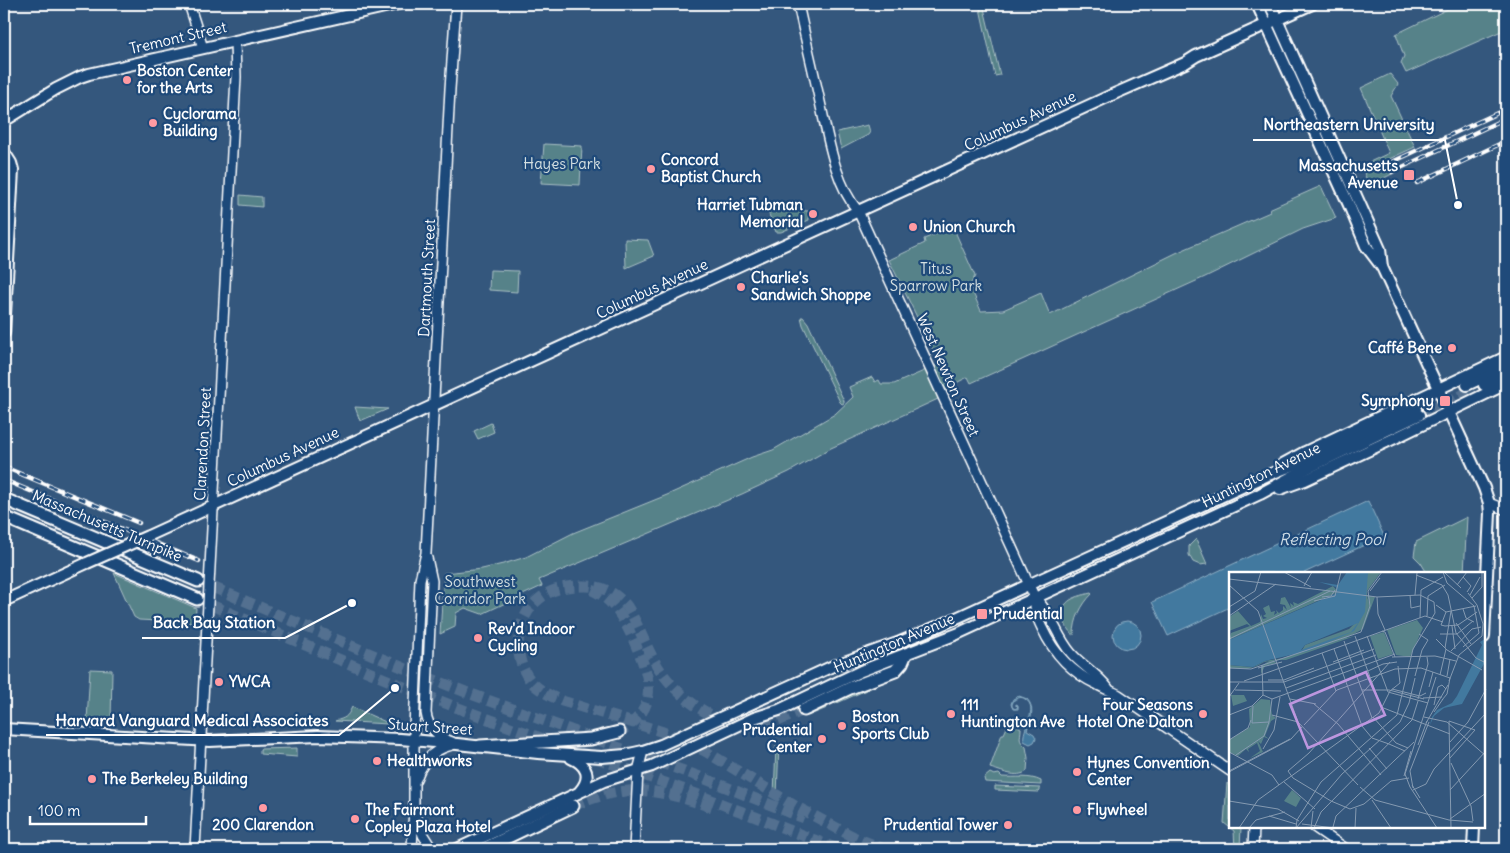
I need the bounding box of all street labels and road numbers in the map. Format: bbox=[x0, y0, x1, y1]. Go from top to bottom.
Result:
street label: Tremont Street bbox=[127, 17, 228, 58]
street label: Columbus Avenue bbox=[961, 86, 1079, 155]
street label: Dartmouth Street bbox=[414, 219, 439, 337]
street label: Columbus Avenue bbox=[593, 254, 711, 323]
street label: West Newton Street bbox=[913, 310, 984, 439]
street label: Clarendon Street bbox=[190, 387, 215, 501]
street label: Columbus Avenue bbox=[224, 422, 342, 491]
street label: Huntington Avenue bbox=[1198, 438, 1323, 511]
street label: Massachusetts Turnpike bbox=[29, 485, 185, 566]
street label: Huntington Avenue bbox=[830, 608, 957, 677]
street label: Stuart Street bbox=[387, 714, 473, 739]

